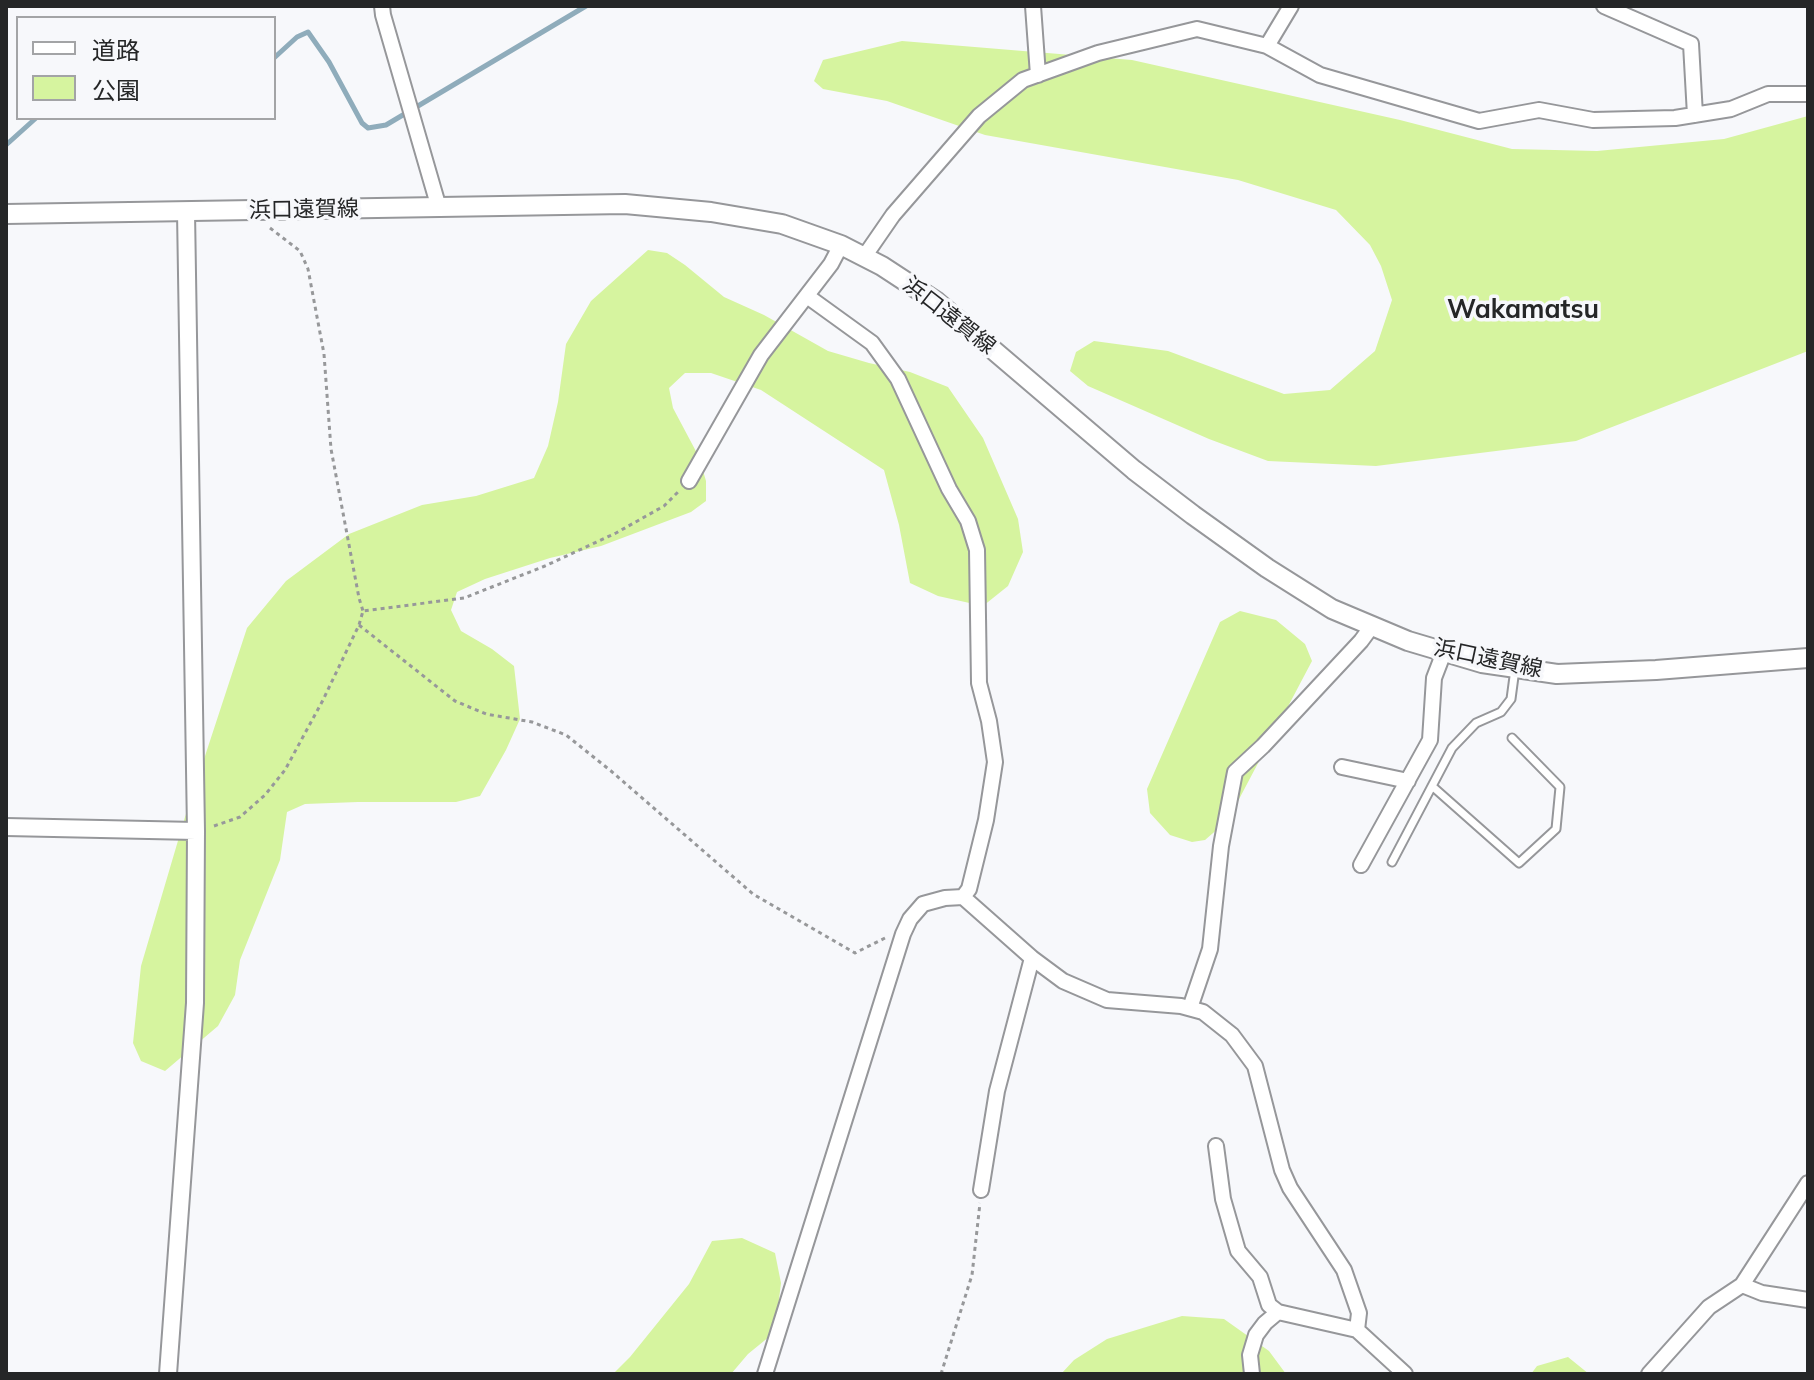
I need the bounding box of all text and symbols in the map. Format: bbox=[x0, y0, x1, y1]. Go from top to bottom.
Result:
legend bbox=[16, 16, 276, 120]
text: 道路 bbox=[92, 35, 140, 65]
text: 公園 bbox=[92, 75, 140, 105]
street label: 浜口遠賀線 bbox=[249, 196, 359, 224]
street label: 浜口遠賀線 bbox=[898, 272, 1000, 360]
district label: Wakamatsu bbox=[1447, 294, 1599, 326]
street label: 浜口遠賀線 bbox=[1431, 635, 1545, 683]

